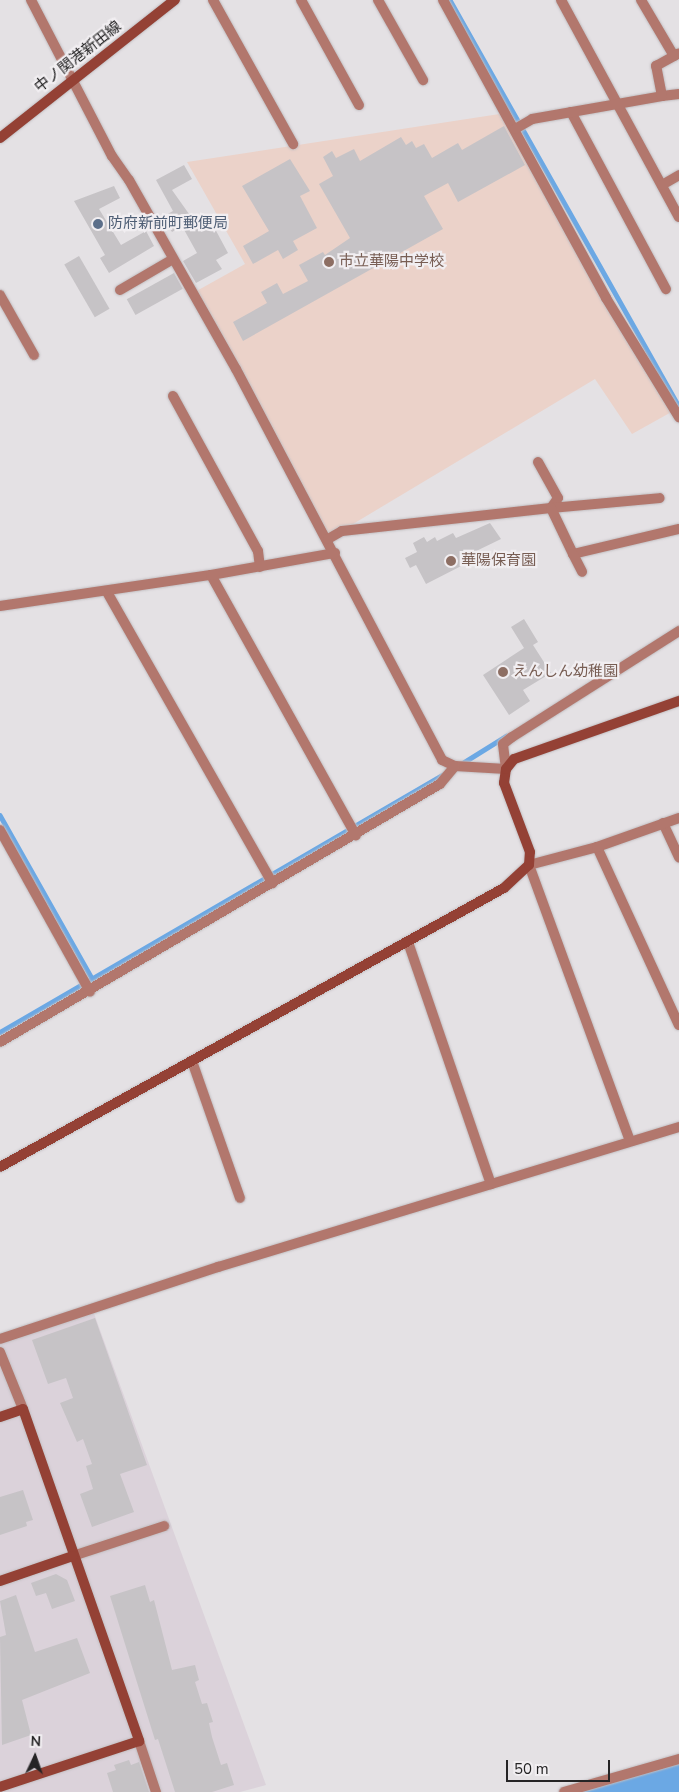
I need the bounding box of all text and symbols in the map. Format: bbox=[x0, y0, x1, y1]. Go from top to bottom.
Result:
street label: 中ノ関港新田線 bbox=[31, 18, 125, 96]
place label: 防府新前町郵便局 bbox=[108, 215, 228, 233]
marker: 防府新前町郵便局 bbox=[92, 218, 104, 230]
place label: 市立華陽中学校 bbox=[339, 253, 444, 271]
marker: 市立華陽中学校 bbox=[323, 256, 335, 268]
place label: 華陽保育園 bbox=[461, 552, 536, 570]
marker: 華陽保育園 bbox=[445, 555, 457, 567]
place label: えんしん幼稚園 bbox=[513, 663, 618, 681]
marker: えんしん幼稚園 bbox=[497, 666, 509, 678]
north arrow bbox=[10, 1732, 60, 1782]
text: N bbox=[30, 1732, 42, 1751]
scale bar bbox=[509, 1750, 613, 1782]
text: 50 m bbox=[514, 1759, 549, 1779]

